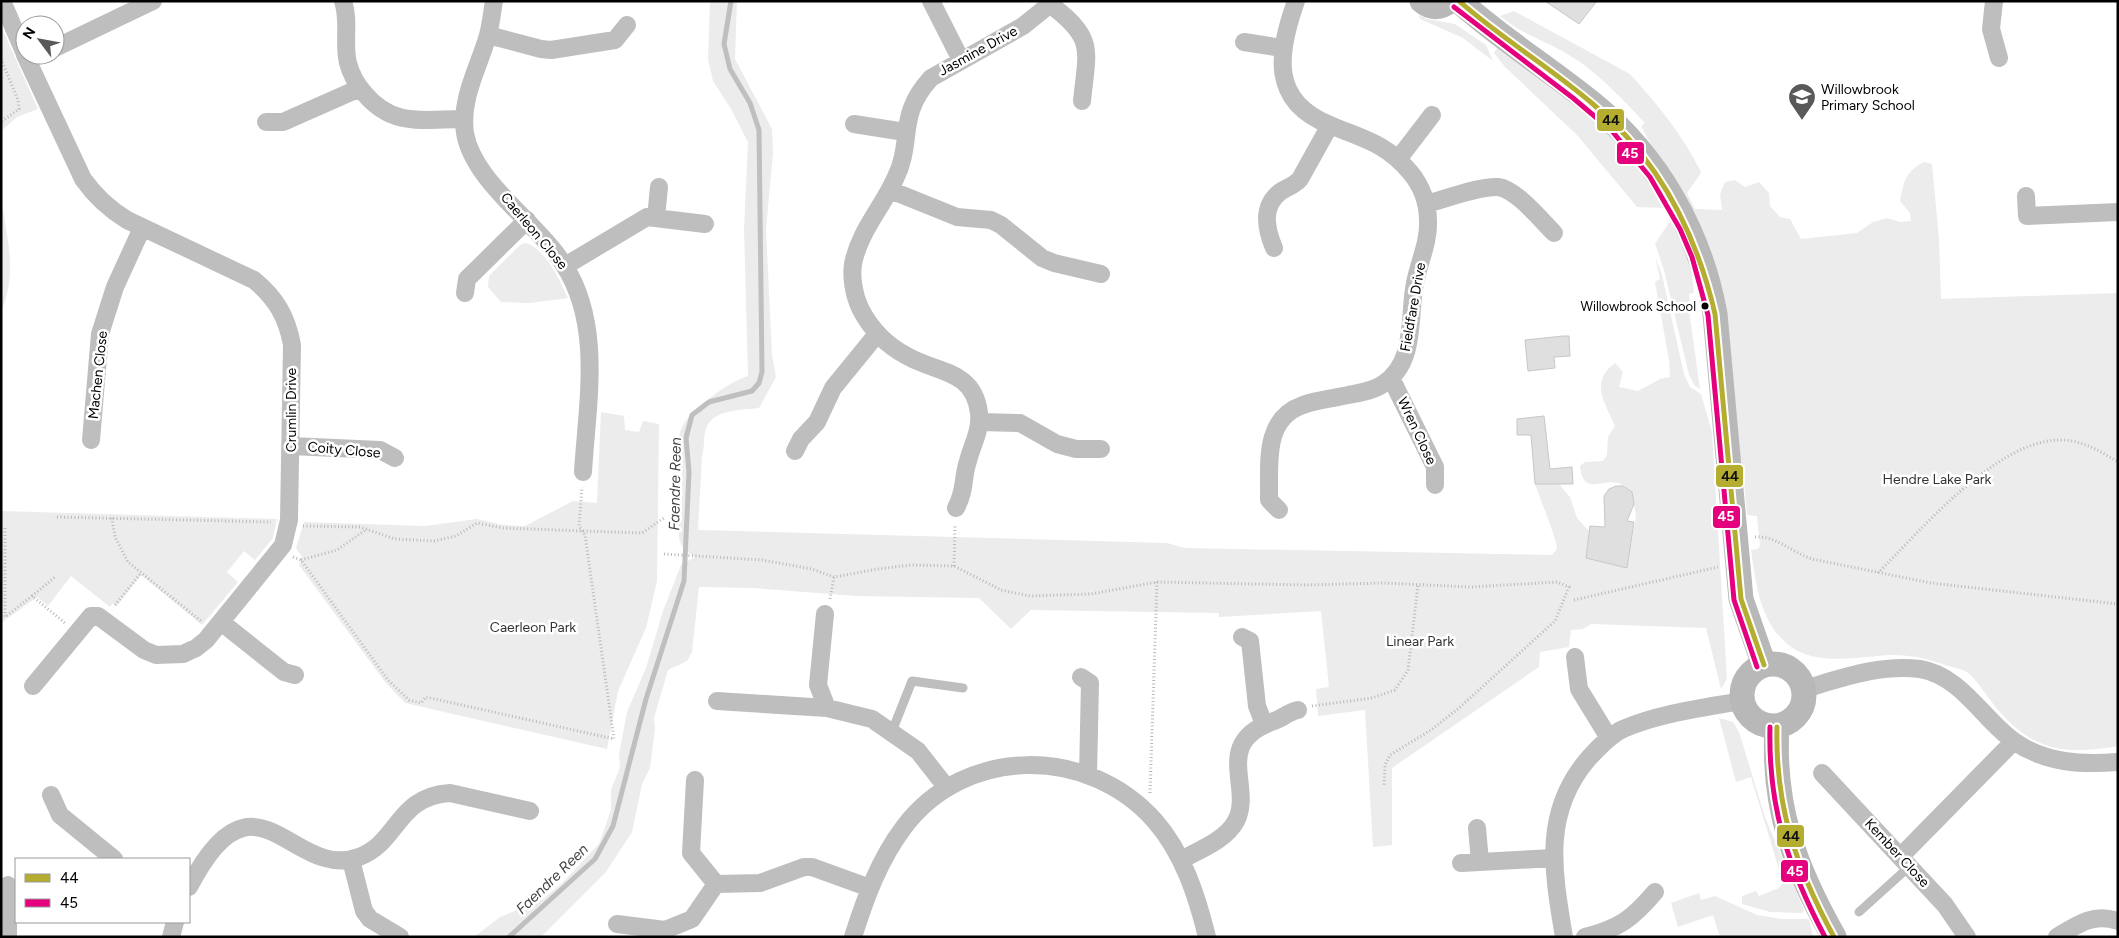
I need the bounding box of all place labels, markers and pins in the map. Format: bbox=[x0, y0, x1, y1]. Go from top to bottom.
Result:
place label: Willowbrook Primary School bbox=[1821, 81, 1915, 114]
school or university icon: Willowbrook Primary School bbox=[1787, 82, 1817, 121]
place label: Willowbrook School bbox=[1580, 299, 1696, 314]
marker: Willowbrook School bbox=[1700, 301, 1710, 311]

